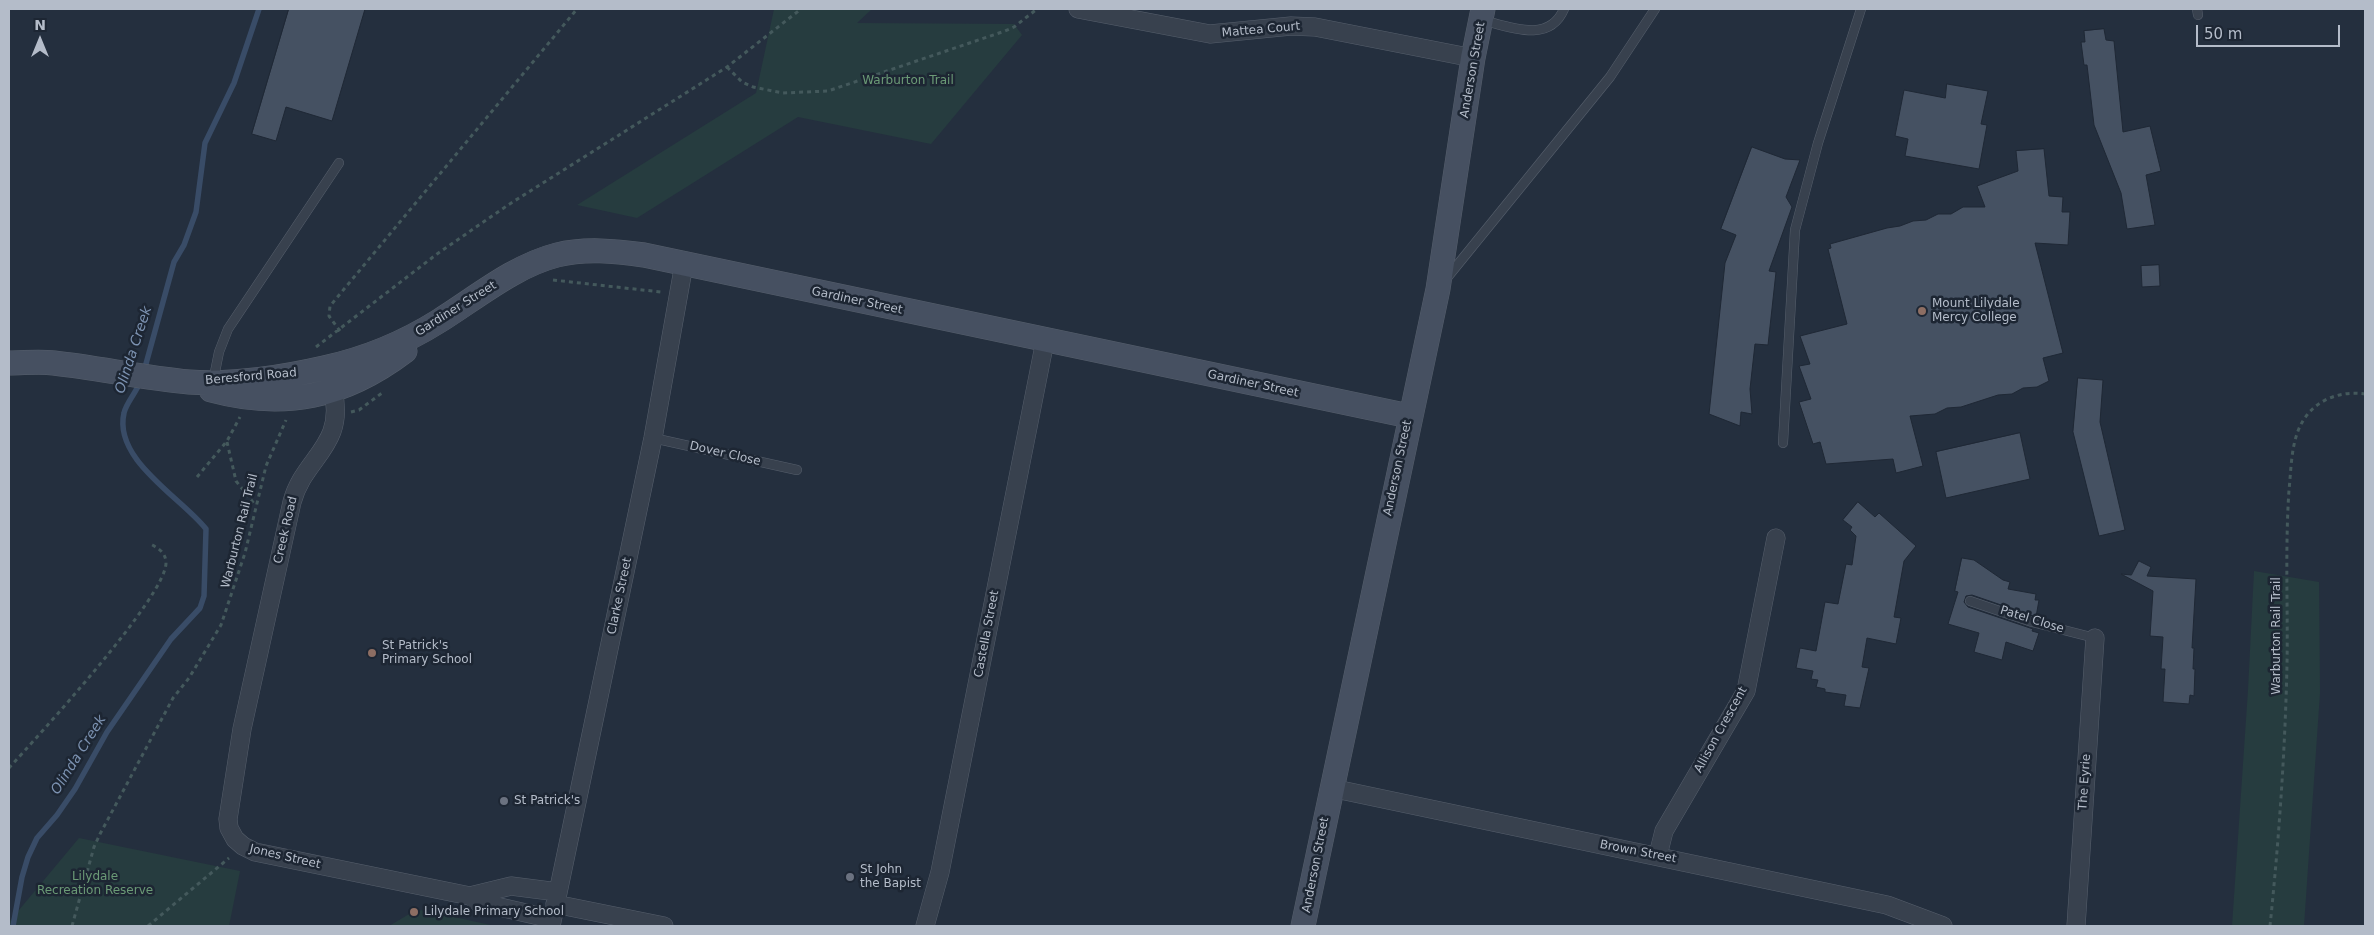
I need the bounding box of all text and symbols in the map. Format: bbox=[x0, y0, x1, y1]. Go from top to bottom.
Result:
north arrow bbox=[15, 15, 65, 65]
scale bar bbox=[2199, 15, 2343, 47]
text: N bbox=[34, 17, 46, 33]
street label: Mattea Court bbox=[1221, 19, 1301, 41]
street label: Anderson Street bbox=[1457, 21, 1489, 119]
text: 50 m bbox=[2204, 25, 2242, 43]
park label: Warburton Trail bbox=[862, 74, 954, 88]
street label: Gardiner Street bbox=[413, 278, 499, 340]
street label: Gardiner Street bbox=[810, 284, 904, 318]
place label: Mount Lilydale Mercy College bbox=[1932, 297, 2020, 325]
water label: Olinda Creek bbox=[112, 304, 156, 396]
marker: Mount Lilydale Mercy College bbox=[1916, 305, 1928, 317]
street label: Beresford Road bbox=[205, 366, 297, 388]
street label: Gardiner Street bbox=[1206, 367, 1300, 401]
street label: Anderson Street bbox=[1381, 419, 1415, 517]
street label: Dover Close bbox=[688, 439, 762, 469]
street label: Warburton Rail Trail bbox=[219, 472, 261, 590]
street label: Creek Road bbox=[271, 495, 301, 565]
street label: Clarke Street bbox=[605, 556, 635, 636]
street label: Warburton Rail Trail bbox=[2270, 577, 2284, 695]
street label: Castella Street bbox=[972, 589, 1002, 679]
street label: Patel Close bbox=[1998, 603, 2066, 637]
place label: St Patrick's Primary School bbox=[382, 639, 472, 667]
marker: St Patrick's Primary School bbox=[366, 647, 378, 659]
street label: Allison Crescent bbox=[1691, 684, 1751, 776]
water label: Olinda Creek bbox=[48, 712, 110, 798]
street label: The Eyrie bbox=[2076, 753, 2094, 811]
place label: St Patrick's bbox=[514, 794, 580, 808]
marker: St Patrick's bbox=[498, 795, 510, 807]
street label: Anderson Street bbox=[1300, 816, 1332, 914]
street label: Brown Street bbox=[1598, 837, 1678, 867]
street label: Jones Street bbox=[248, 842, 322, 872]
place label: St John the Bapist bbox=[860, 863, 921, 891]
park label: Lilydale Recreation Reserve bbox=[37, 870, 153, 898]
marker: St John the Bapist bbox=[844, 871, 856, 883]
place label: Lilydale Primary School bbox=[424, 905, 564, 919]
marker: Lilydale Primary School bbox=[408, 906, 420, 918]

